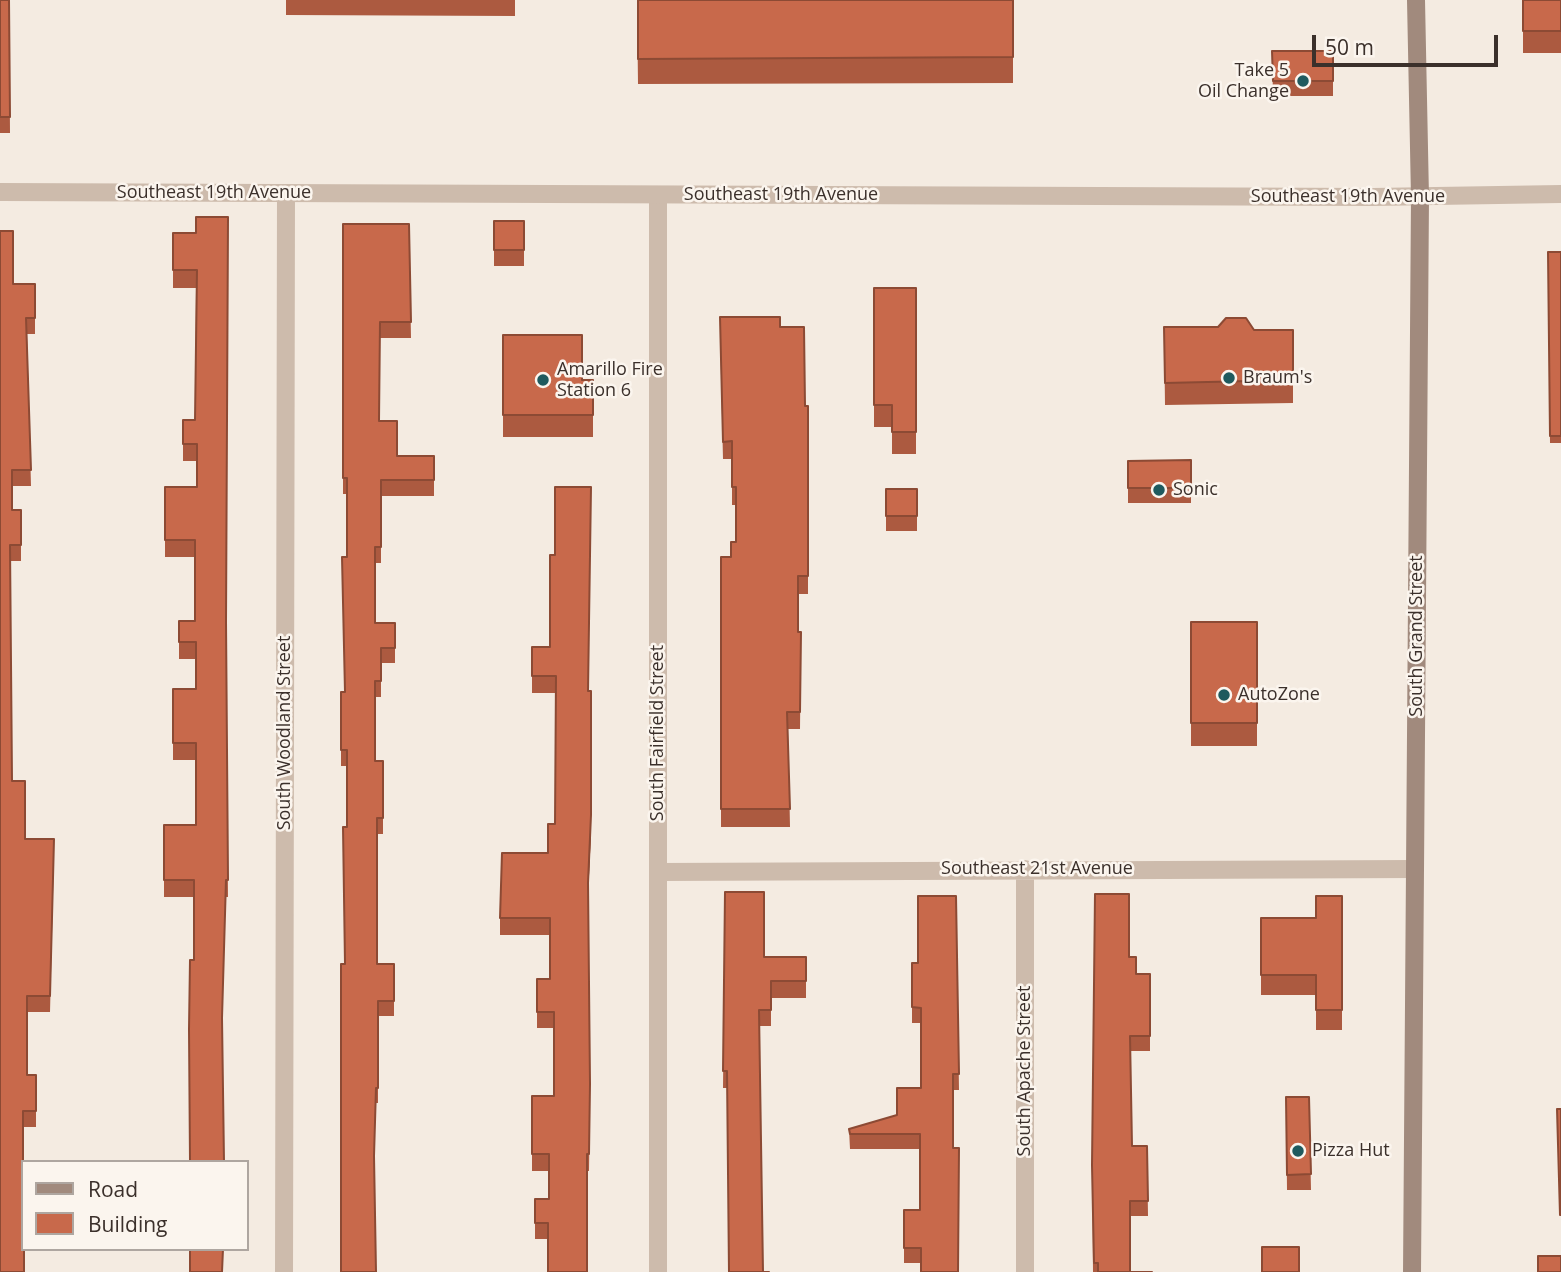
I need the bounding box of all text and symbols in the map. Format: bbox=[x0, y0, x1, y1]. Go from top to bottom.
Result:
scale bar bbox=[1316, 21, 1502, 65]
text: 50 m bbox=[1325, 33, 1374, 61]
place label: Take 5 Oil Change bbox=[1198, 60, 1289, 102]
marker: Take 5 Oil Change bbox=[1295, 73, 1311, 89]
street label: Southeast 19th Avenue bbox=[117, 182, 311, 204]
street label: Southeast 19th Avenue bbox=[684, 184, 878, 206]
street label: Southeast 19th Avenue bbox=[1251, 186, 1445, 208]
place label: Amarillo Fire Station 6 bbox=[557, 359, 663, 402]
place label: Braum's bbox=[1243, 367, 1312, 389]
marker: Braum's bbox=[1221, 370, 1237, 386]
marker: Amarillo Fire Station 6 bbox=[535, 372, 551, 388]
place label: Sonic bbox=[1173, 479, 1218, 501]
marker: Sonic bbox=[1151, 482, 1167, 498]
street label: South Grand Street bbox=[1406, 555, 1428, 717]
street label: South Woodland Street bbox=[274, 636, 296, 830]
street label: South Fairfield Street bbox=[647, 645, 669, 821]
place label: AutoZone bbox=[1238, 684, 1320, 706]
marker: AutoZone bbox=[1216, 687, 1232, 703]
street label: Southeast 21st Avenue bbox=[941, 858, 1133, 880]
street label: South Apache Street bbox=[1014, 986, 1036, 1156]
place label: Pizza Hut bbox=[1312, 1140, 1390, 1162]
marker: Pizza Hut bbox=[1290, 1143, 1306, 1159]
legend bbox=[21, 1160, 248, 1251]
text: Road bbox=[88, 1175, 138, 1203]
text: Building bbox=[88, 1210, 167, 1238]

